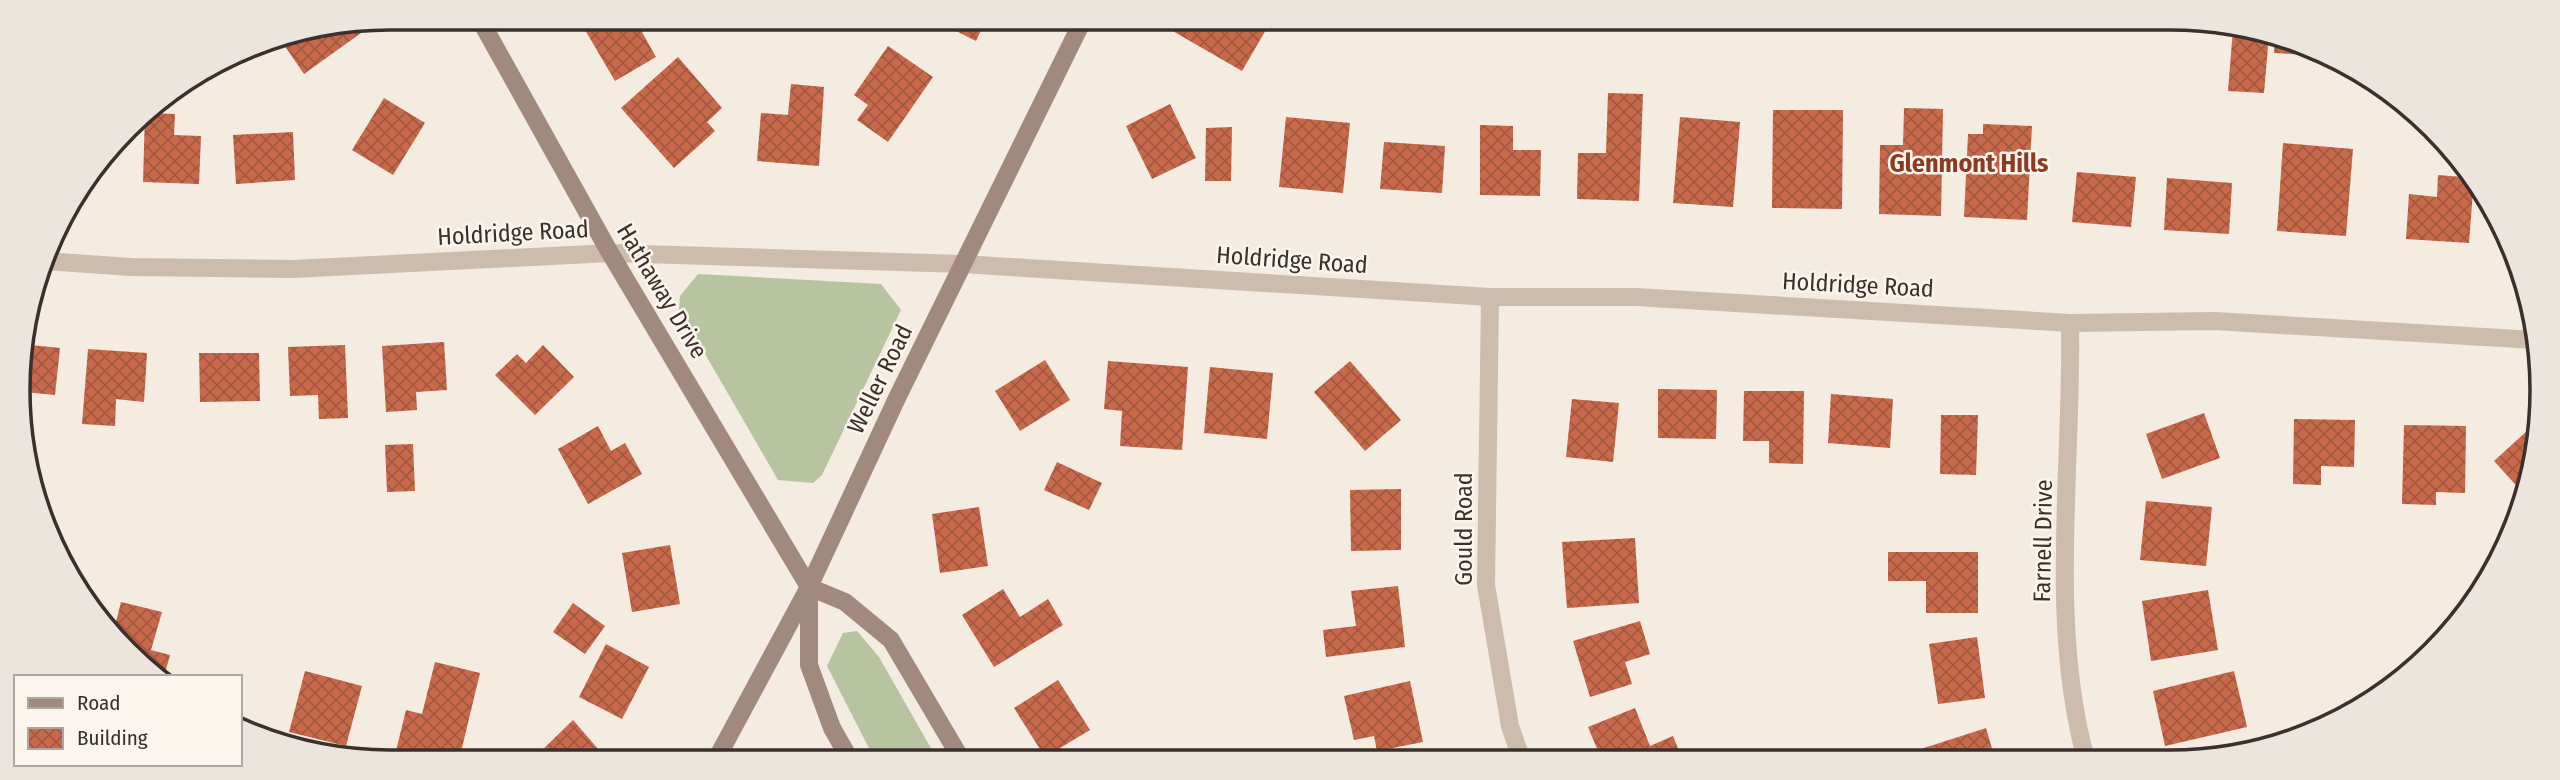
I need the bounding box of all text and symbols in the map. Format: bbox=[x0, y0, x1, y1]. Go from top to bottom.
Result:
district label: Glenmont Hills bbox=[1890, 148, 2049, 179]
street label: Holdridge Road bbox=[437, 215, 589, 251]
street label: Hathaway Drive bbox=[611, 218, 713, 364]
street label: Holdridge Road bbox=[1215, 241, 1369, 279]
street label: Holdridge Road bbox=[1782, 267, 1934, 303]
street label: Weller Road bbox=[842, 320, 918, 438]
street label: Gould Road bbox=[1450, 472, 1478, 586]
street label: Farnell Drive bbox=[2028, 479, 2058, 603]
legend bbox=[14, 675, 242, 766]
text: Road bbox=[77, 690, 121, 716]
text: Building bbox=[77, 725, 148, 751]

